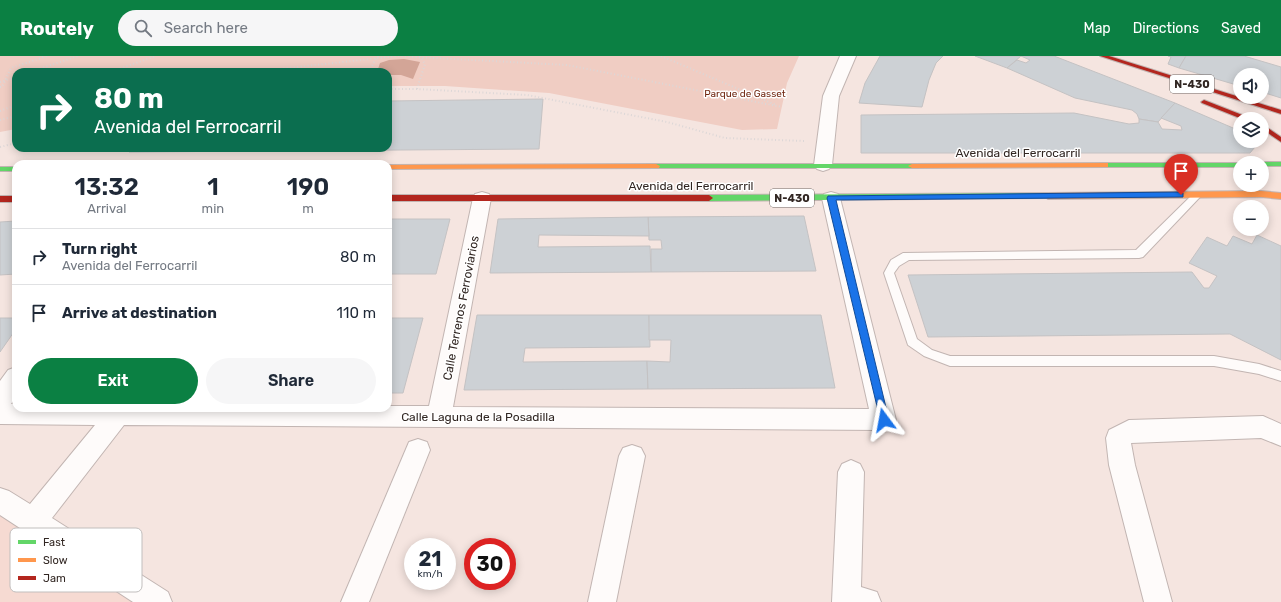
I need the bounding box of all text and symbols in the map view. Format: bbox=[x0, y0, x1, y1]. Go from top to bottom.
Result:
search box bbox=[118, 10, 398, 46]
text: Routely bbox=[20, 17, 94, 40]
icon: search bbox=[132, 17, 154, 39]
text: Search here bbox=[164, 19, 248, 37]
text: Map bbox=[1084, 20, 1111, 37]
text: Directions bbox=[1133, 20, 1199, 37]
text: Saved bbox=[1221, 20, 1261, 37]
map controls bbox=[1233, 68, 1269, 236]
button: sound bbox=[1233, 68, 1269, 104]
road number: N-430 bbox=[1170, 75, 1214, 93]
text: 80 m bbox=[94, 82, 164, 115]
icon: right bbox=[28, 84, 80, 136]
park label: Parque de Gasset bbox=[704, 88, 786, 100]
button: layers bbox=[1233, 112, 1269, 148]
text: Avenida del Ferrocarril bbox=[94, 116, 282, 138]
street label: Avenida del Ferrocarril bbox=[955, 146, 1081, 160]
pin bbox=[1164, 154, 1198, 195]
button: + bbox=[1233, 156, 1269, 192]
icon: arrive bbox=[1170, 160, 1192, 182]
text: 13:32 bbox=[75, 173, 139, 201]
text: 1 bbox=[207, 173, 219, 201]
text: 190 bbox=[287, 173, 329, 201]
street label: Avenida del Ferrocarril bbox=[628, 179, 754, 193]
road number: N-430 bbox=[770, 189, 814, 207]
button: − bbox=[1233, 200, 1269, 236]
text: Arrival bbox=[87, 201, 126, 216]
text: min bbox=[202, 201, 224, 216]
text: m bbox=[302, 201, 314, 216]
street label: Calle Terrenos Ferroviarios bbox=[440, 234, 482, 382]
text: Turn right bbox=[62, 240, 137, 258]
icon: right bbox=[28, 246, 50, 268]
text: 80 m bbox=[340, 248, 376, 266]
text: Avenida del Ferrocarril bbox=[62, 258, 198, 273]
icon: arrive bbox=[28, 302, 50, 324]
text: Arrive at destination bbox=[62, 304, 217, 322]
text: 110 m bbox=[337, 304, 376, 322]
button: Exit bbox=[28, 358, 198, 404]
button: Share bbox=[206, 358, 376, 404]
position arrow bbox=[863, 399, 905, 441]
street label: Calle Laguna de la Posadilla bbox=[401, 410, 555, 424]
legend bbox=[10, 528, 142, 592]
text: Fast bbox=[43, 536, 66, 549]
speed limit sign: 30 bbox=[464, 538, 516, 590]
text: 21 bbox=[419, 547, 441, 571]
text: Slow bbox=[43, 554, 68, 567]
text: km/h bbox=[418, 568, 442, 580]
text: Jam bbox=[43, 572, 66, 585]

